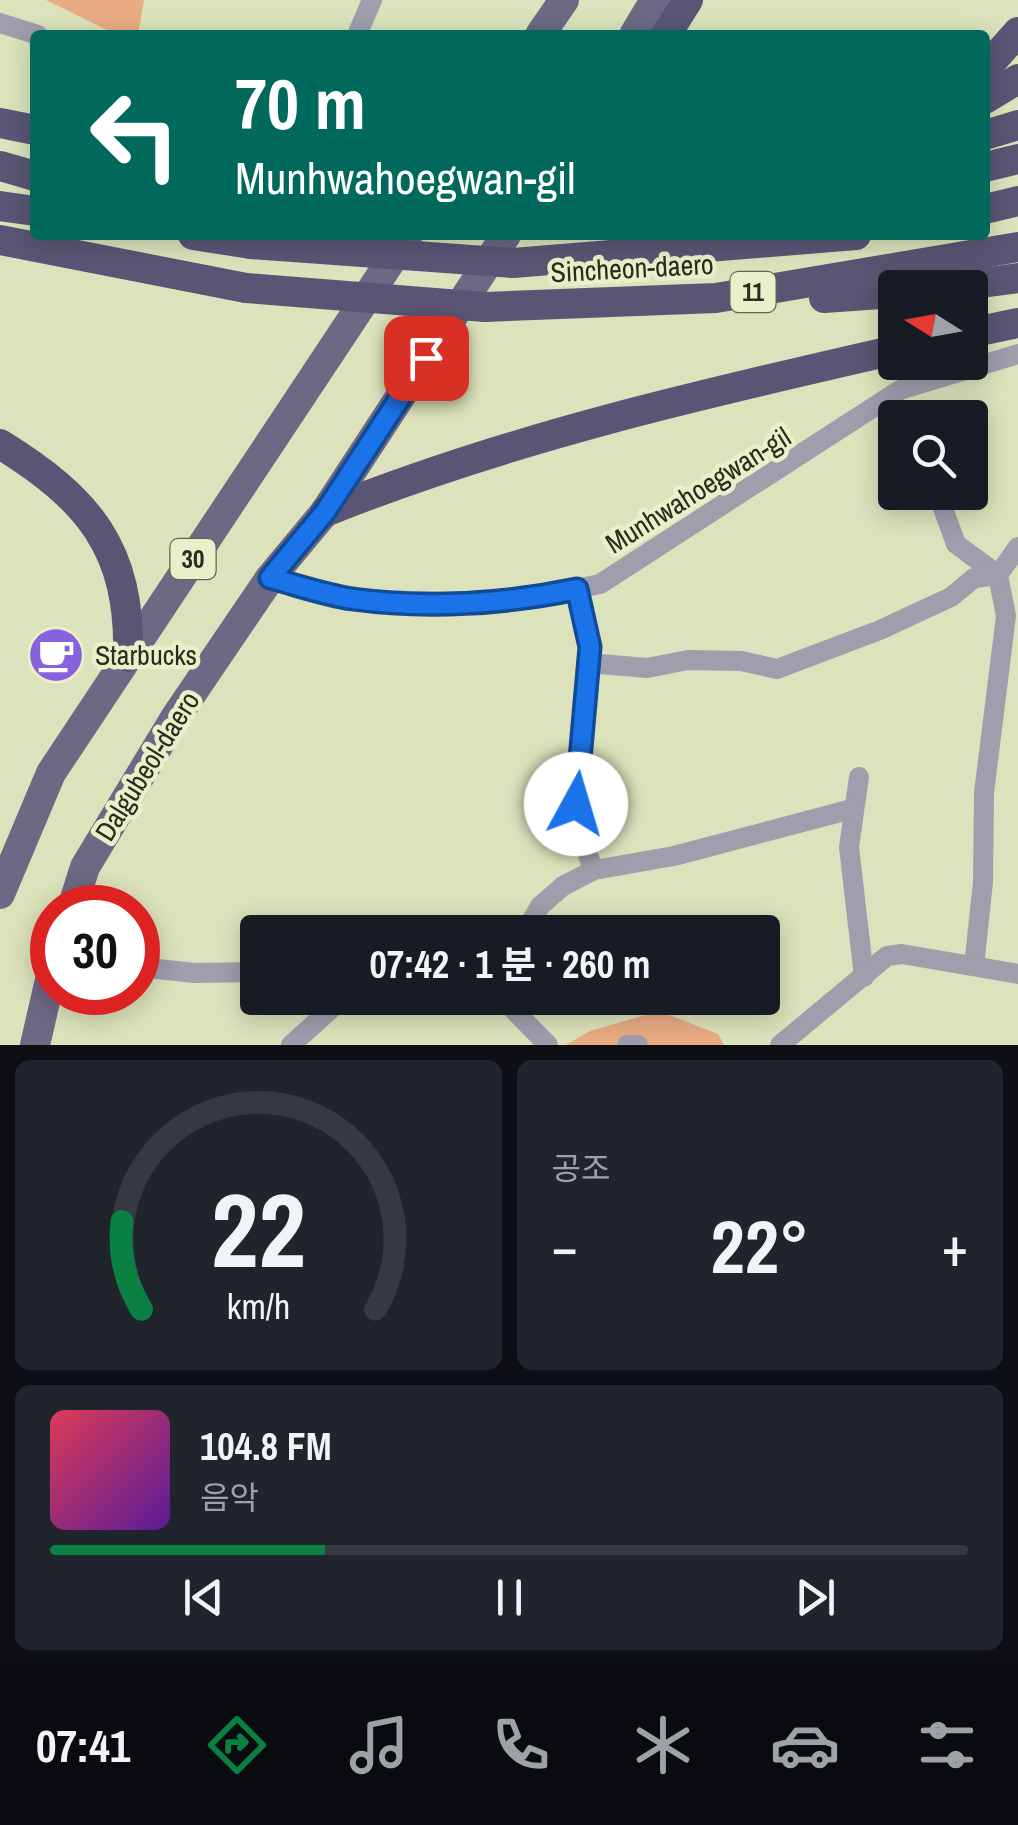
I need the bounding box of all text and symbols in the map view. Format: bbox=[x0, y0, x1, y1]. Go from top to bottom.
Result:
text: 70 m bbox=[235, 57, 366, 151]
icon: left bbox=[70, 70, 200, 200]
text: Munhwahoegwan-gil bbox=[235, 147, 575, 208]
street label: Sincheon-daero bbox=[549, 245, 715, 291]
north arrow bbox=[878, 270, 988, 380]
map controls bbox=[878, 270, 988, 510]
road number: 11 bbox=[730, 272, 776, 312]
pin bbox=[384, 316, 469, 401]
icon: arrive bbox=[399, 331, 454, 386]
button: search bbox=[878, 400, 988, 510]
street label: Munhwahoegwan-gil bbox=[598, 418, 798, 562]
road number: 30 bbox=[170, 539, 216, 579]
cafe icon: Starbucks bbox=[26, 625, 86, 685]
place label: Starbucks bbox=[95, 636, 197, 674]
street label: Dalgubeol-daero bbox=[86, 684, 208, 848]
position arrow bbox=[524, 752, 628, 856]
speed limit sign: 30 bbox=[30, 885, 160, 1015]
text: 07:42 · 1 분 · 260 m bbox=[370, 939, 650, 990]
text: 공조 bbox=[552, 1147, 610, 1190]
text: 22 bbox=[211, 1159, 306, 1299]
text: 22° bbox=[711, 1195, 809, 1296]
text: − bbox=[552, 1209, 578, 1283]
text: + bbox=[942, 1209, 968, 1283]
text: km/h bbox=[226, 1282, 290, 1330]
text: 104.8 FM bbox=[200, 1421, 332, 1472]
text: 음악 bbox=[200, 1476, 259, 1519]
icon: previous bbox=[176, 1570, 231, 1625]
icon: pause bbox=[482, 1570, 537, 1625]
icon: next bbox=[788, 1570, 843, 1625]
icon: directions bbox=[202, 1710, 272, 1780]
icon: music bbox=[344, 1710, 414, 1780]
icon: phone bbox=[486, 1710, 556, 1780]
icon: climate bbox=[628, 1710, 698, 1780]
icon: car bbox=[770, 1710, 840, 1780]
icon: filters bbox=[912, 1710, 982, 1780]
text: 07:41 bbox=[36, 1715, 130, 1776]

